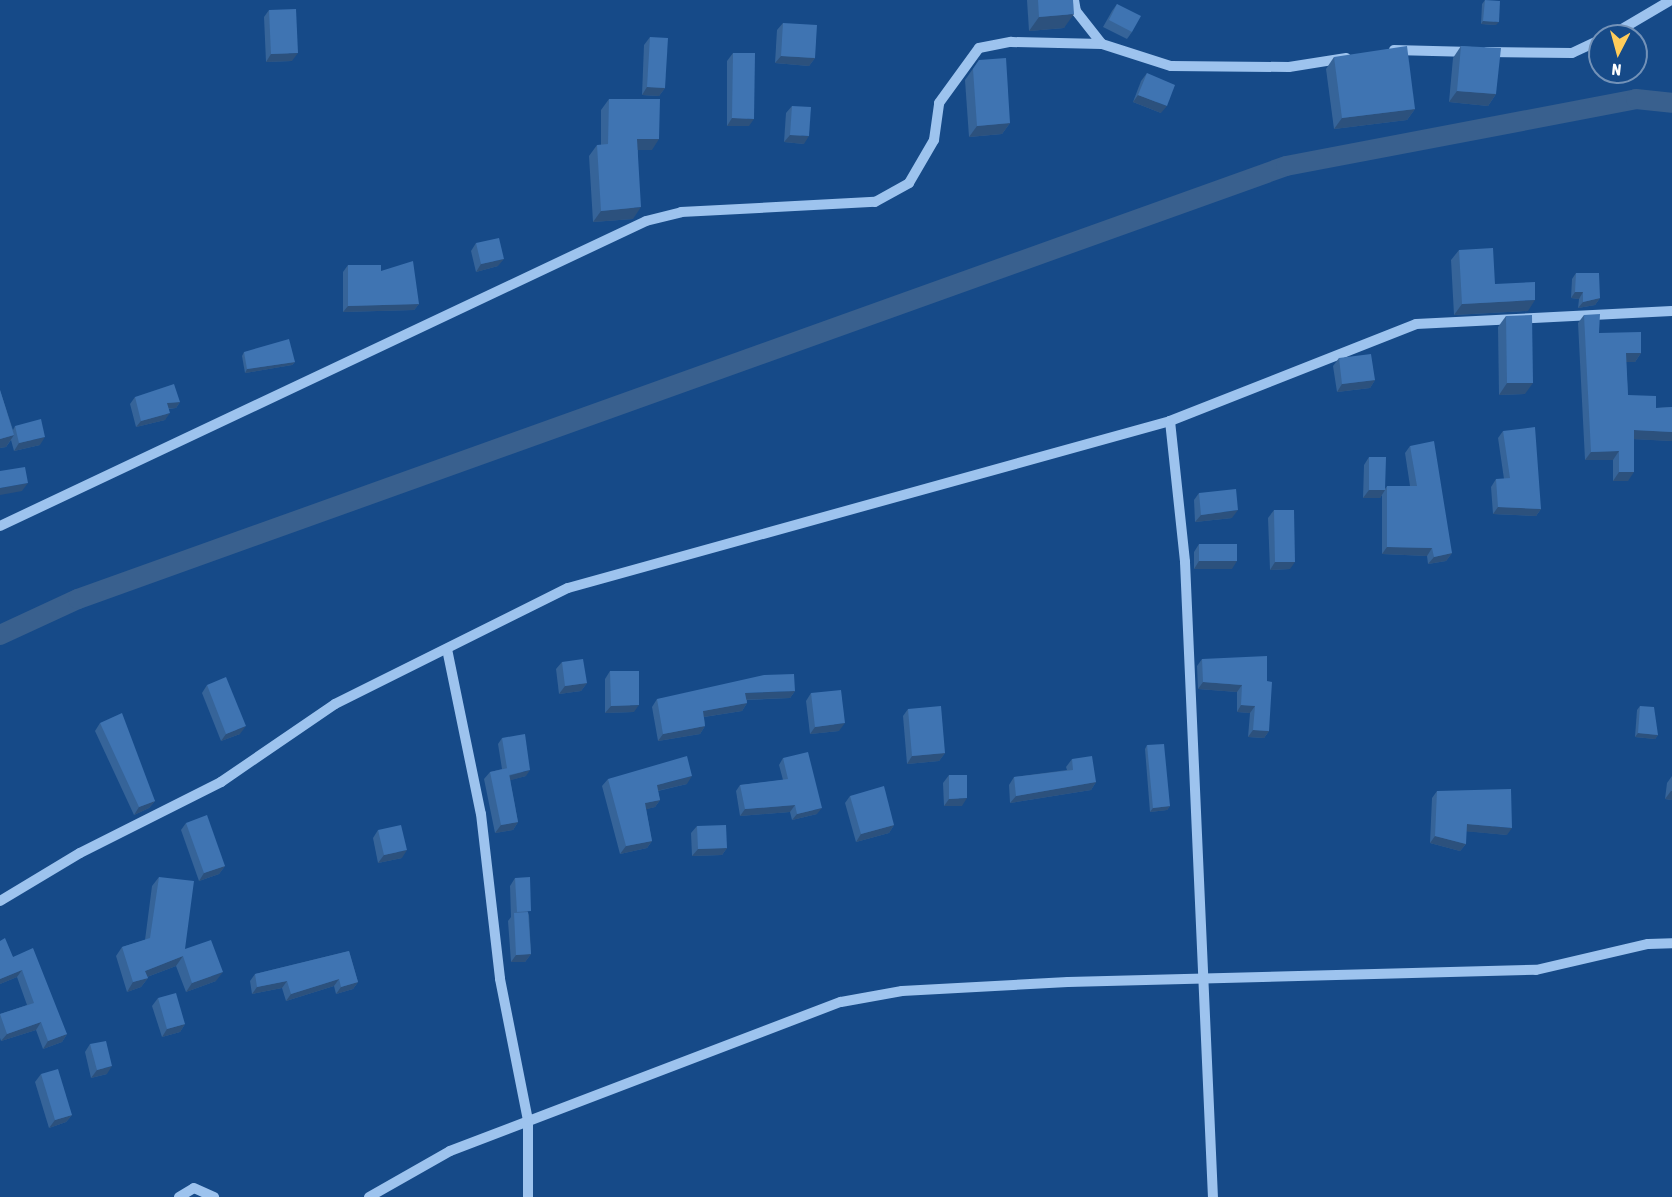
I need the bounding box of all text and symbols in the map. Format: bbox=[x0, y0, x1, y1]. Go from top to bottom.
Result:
north arrow bbox=[1588, 24, 1648, 84]
text: N bbox=[1611, 60, 1622, 79]

